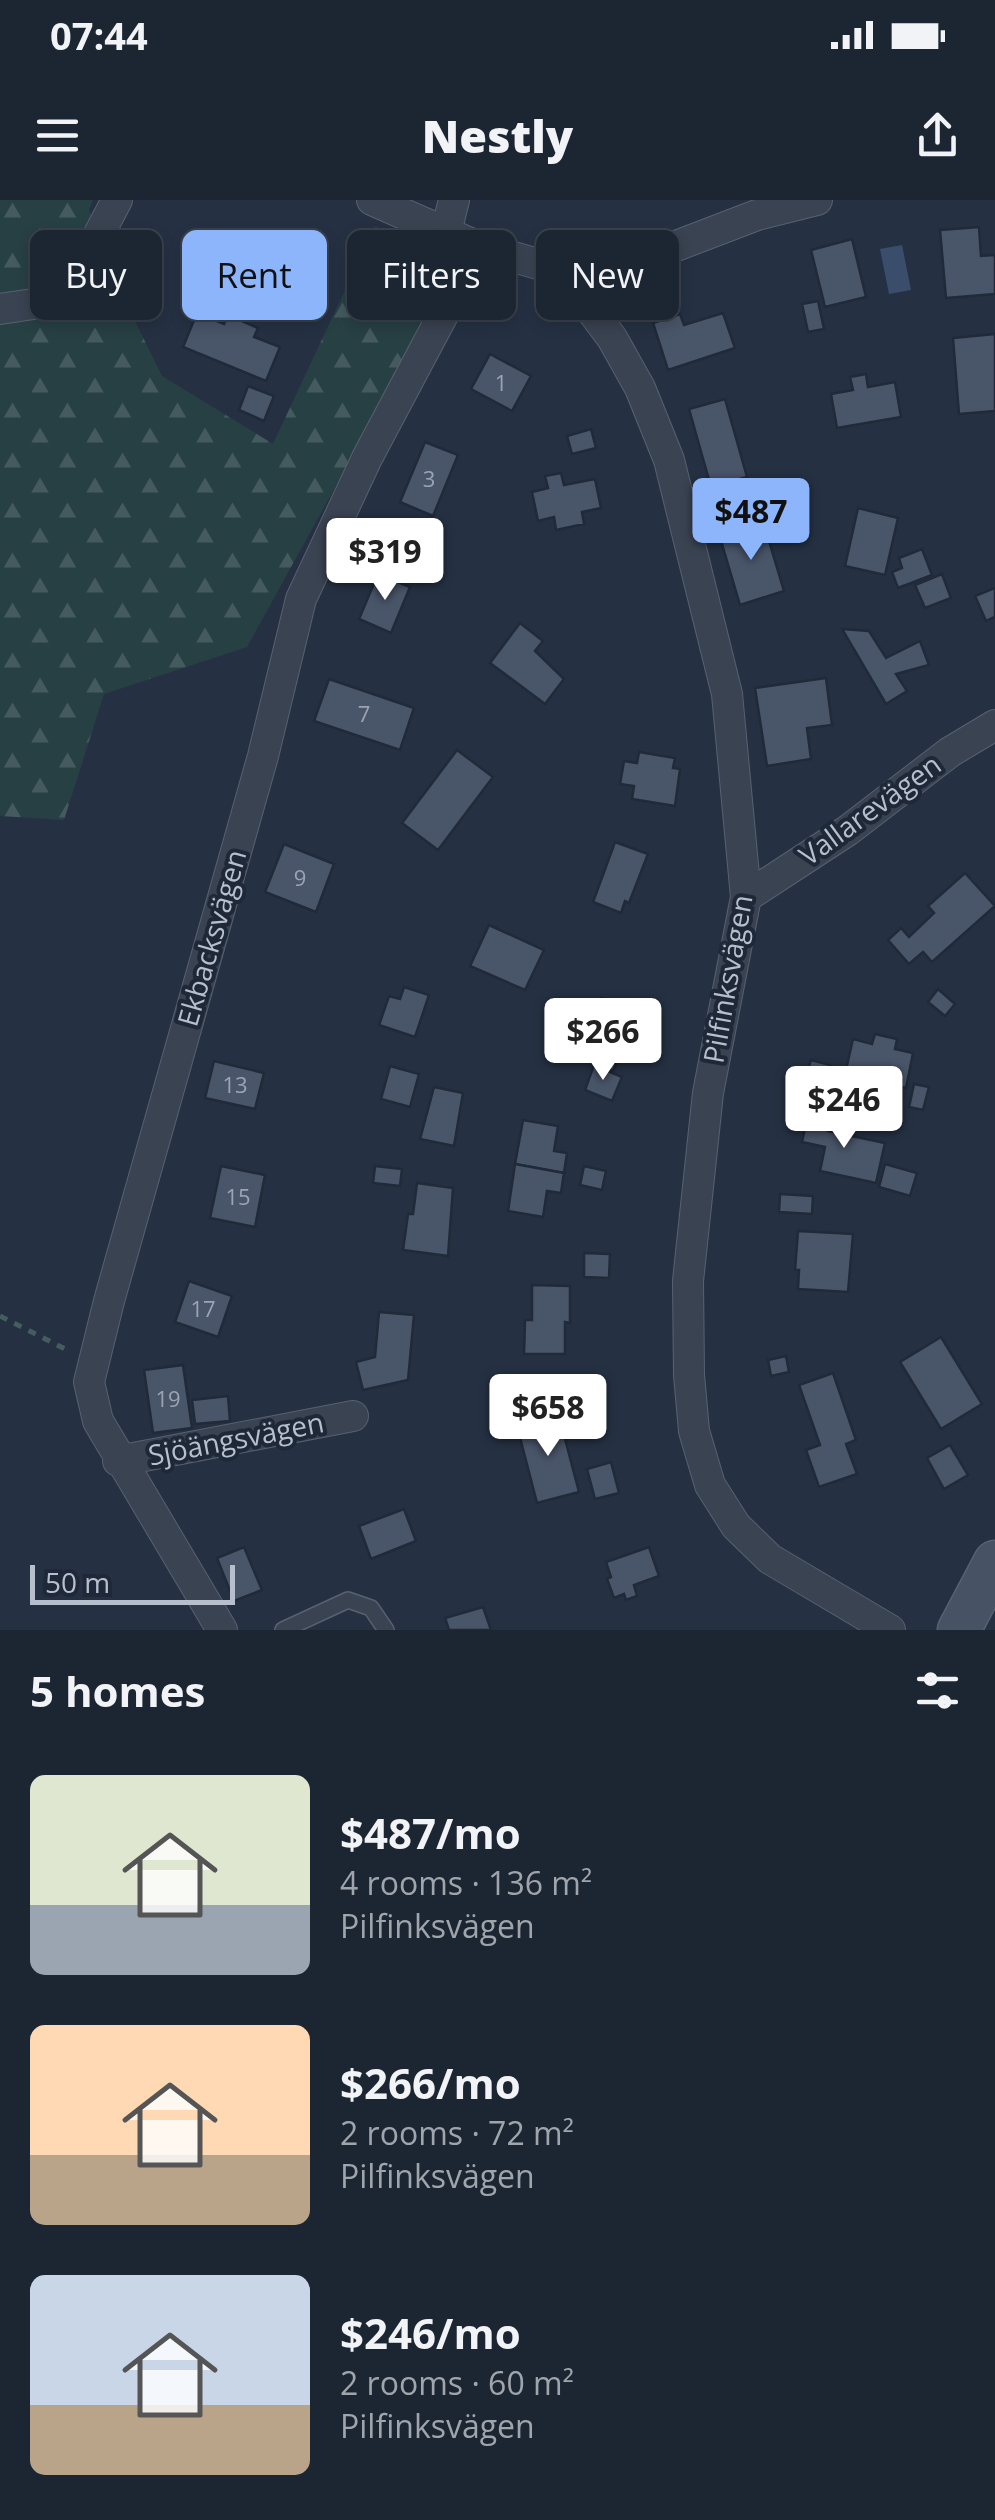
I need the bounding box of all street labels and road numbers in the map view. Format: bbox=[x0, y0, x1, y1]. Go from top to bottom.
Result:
street label: Vallarevägen bbox=[791, 745, 948, 874]
street label: Ekbacksvägen bbox=[168, 845, 254, 1030]
street label: Pilfinksvägen bbox=[694, 892, 761, 1066]
street label: Sjöängsvägen bbox=[145, 1402, 327, 1474]

